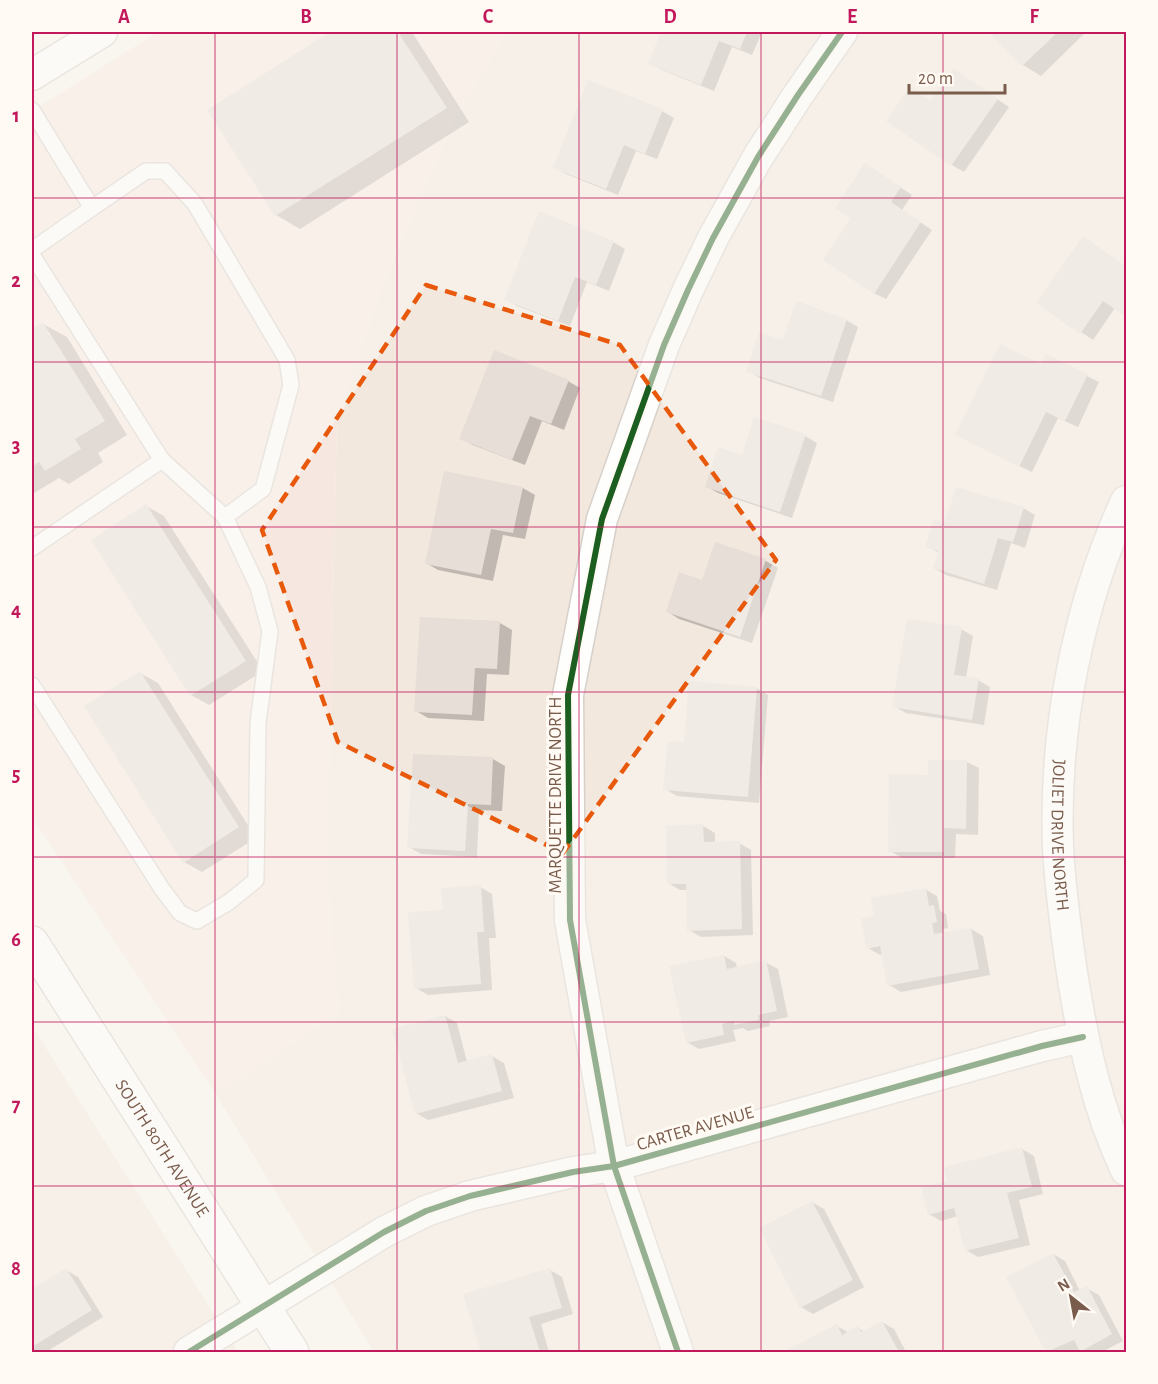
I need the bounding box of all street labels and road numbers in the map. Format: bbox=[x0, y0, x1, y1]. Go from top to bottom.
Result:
street label: MARQUETTE DRIVE NORTH bbox=[547, 697, 565, 893]
street label: JOLIET DRIVE NORTH bbox=[1048, 759, 1072, 912]
street label: SOUTH 80TH AVENUE bbox=[111, 1077, 212, 1221]
street label: CARTER AVENUE bbox=[635, 1104, 756, 1154]

